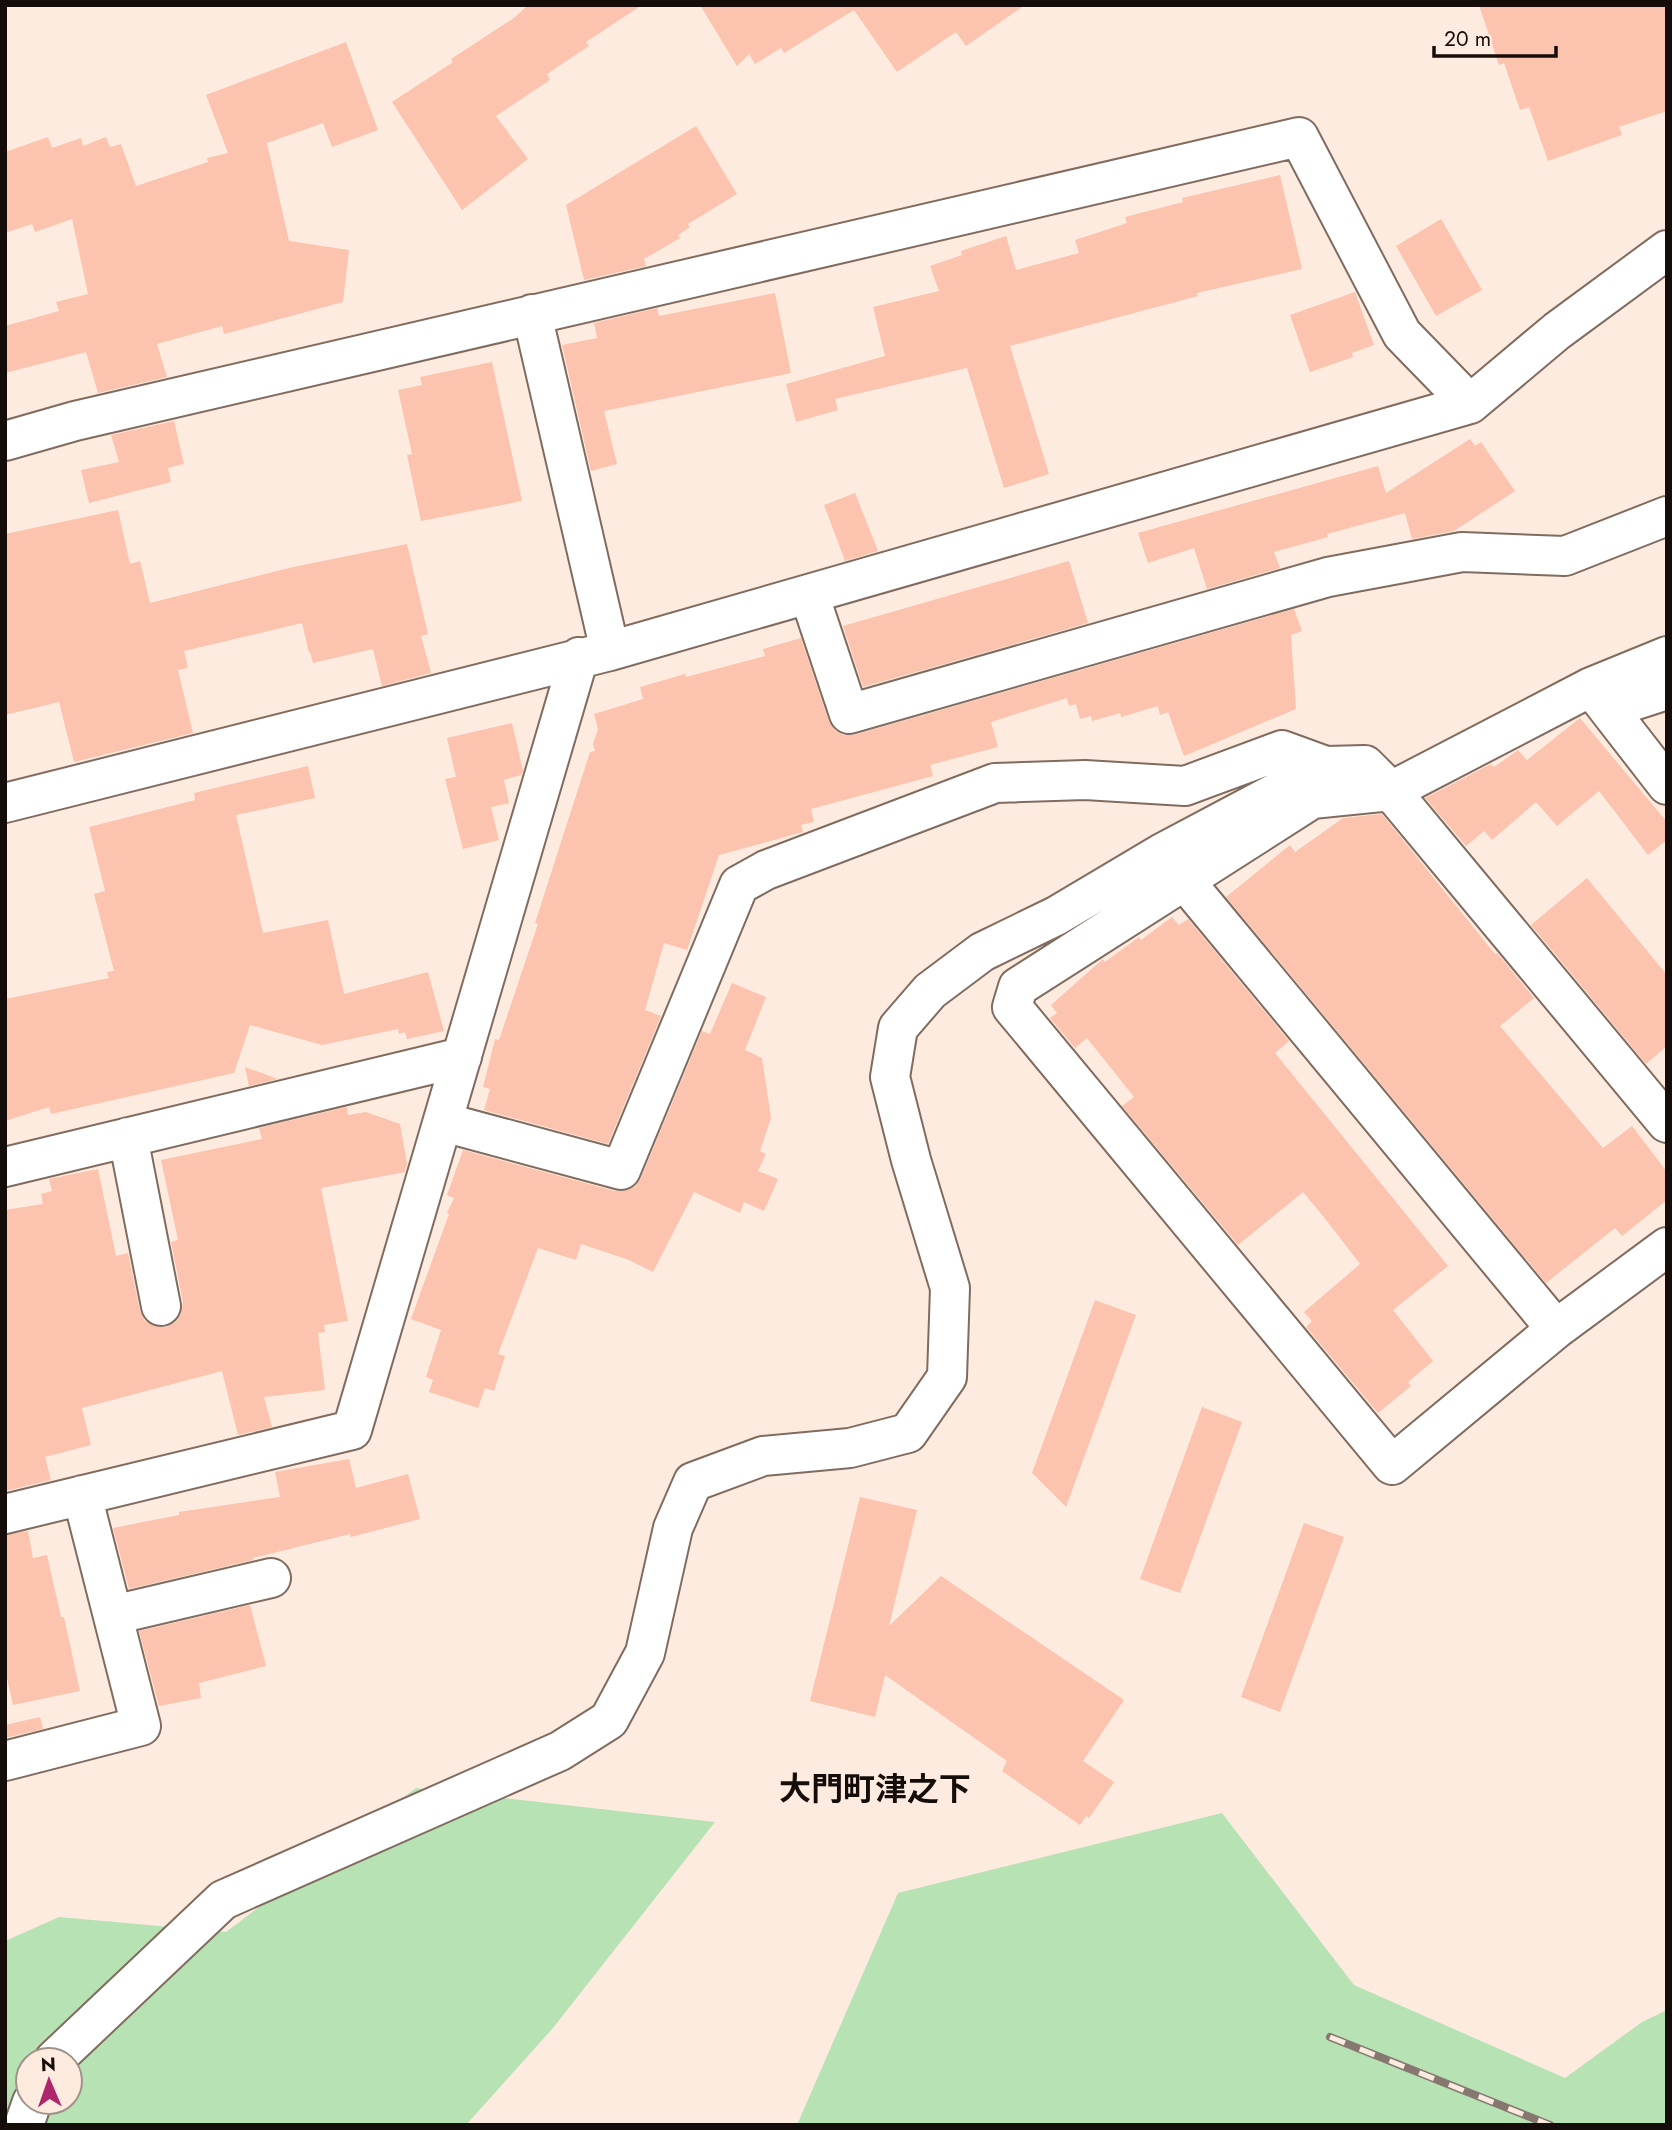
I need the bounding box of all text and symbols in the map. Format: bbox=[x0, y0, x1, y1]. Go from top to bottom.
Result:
scale bar bbox=[1434, 14, 1556, 58]
text: 20 m bbox=[1444, 24, 1491, 54]
district label: 大門町津之下 bbox=[779, 1766, 971, 1812]
north arrow bbox=[14, 2046, 84, 2116]
text: N bbox=[40, 2051, 56, 2078]

